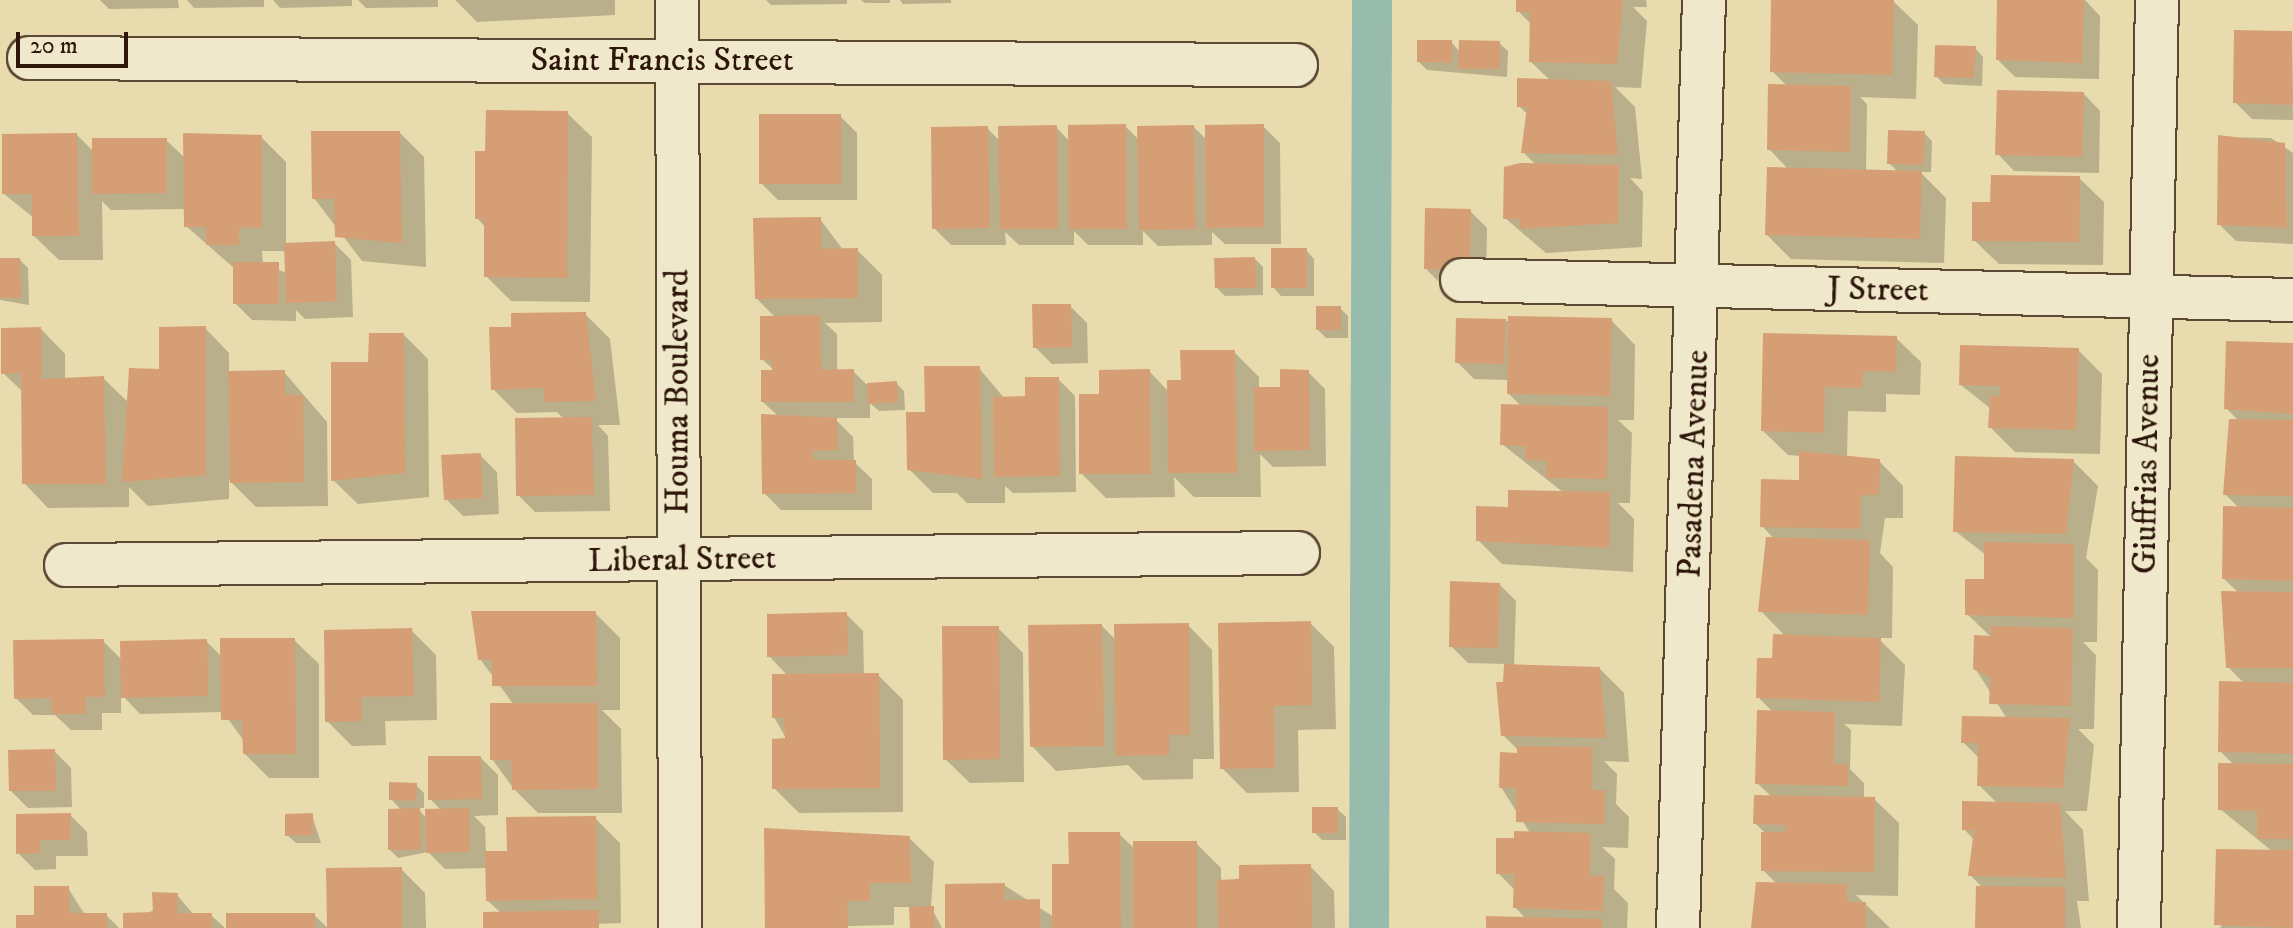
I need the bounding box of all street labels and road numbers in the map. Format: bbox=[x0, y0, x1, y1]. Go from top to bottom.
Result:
street label: Saint Francis Street bbox=[530, 41, 794, 81]
street label: Houma Boulevard bbox=[658, 269, 698, 515]
street label: J Street bbox=[1827, 269, 1929, 311]
street label: Pasadena Avenue bbox=[1670, 349, 1718, 579]
street label: Giuffrias Avenue bbox=[2125, 353, 2169, 575]
street label: Liberal Street bbox=[588, 538, 776, 582]

